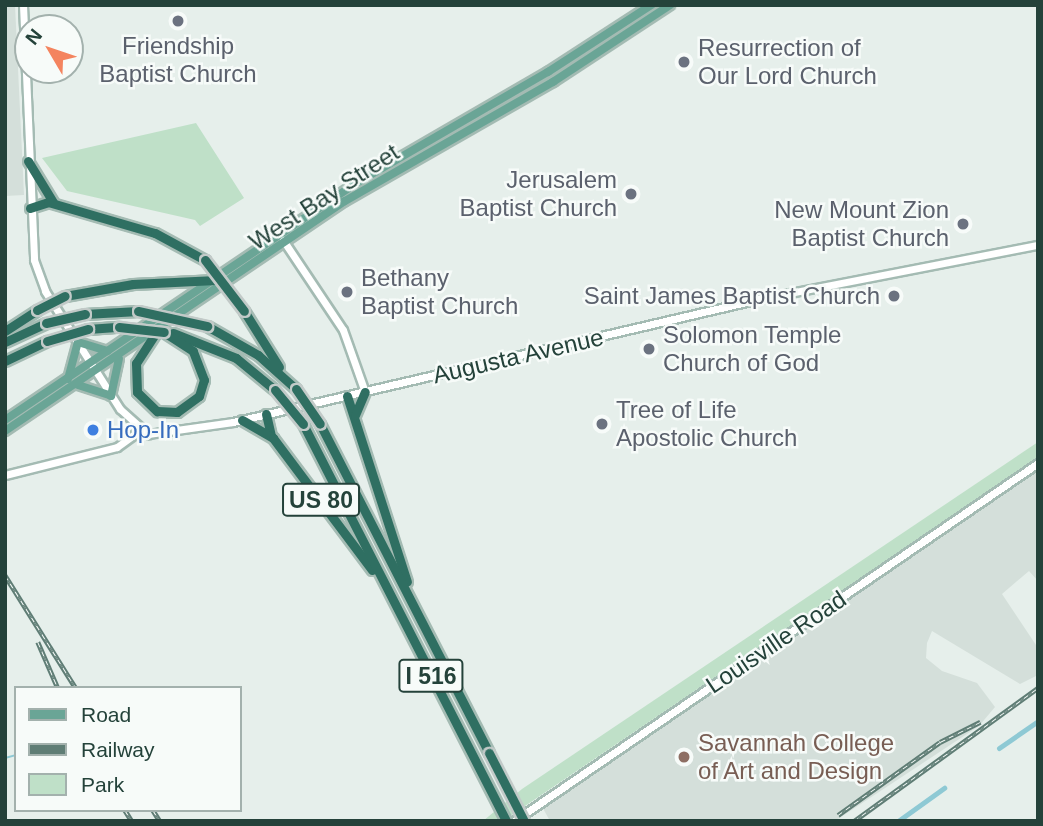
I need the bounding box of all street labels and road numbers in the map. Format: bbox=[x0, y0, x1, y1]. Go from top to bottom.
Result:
street label: West Bay Street bbox=[244, 138, 404, 256]
street label: Augusta Avenue bbox=[429, 322, 607, 390]
road number: US 80 bbox=[281, 480, 361, 520]
street label: Louisville Road bbox=[700, 585, 852, 699]
road number: I 516 bbox=[398, 656, 464, 696]

